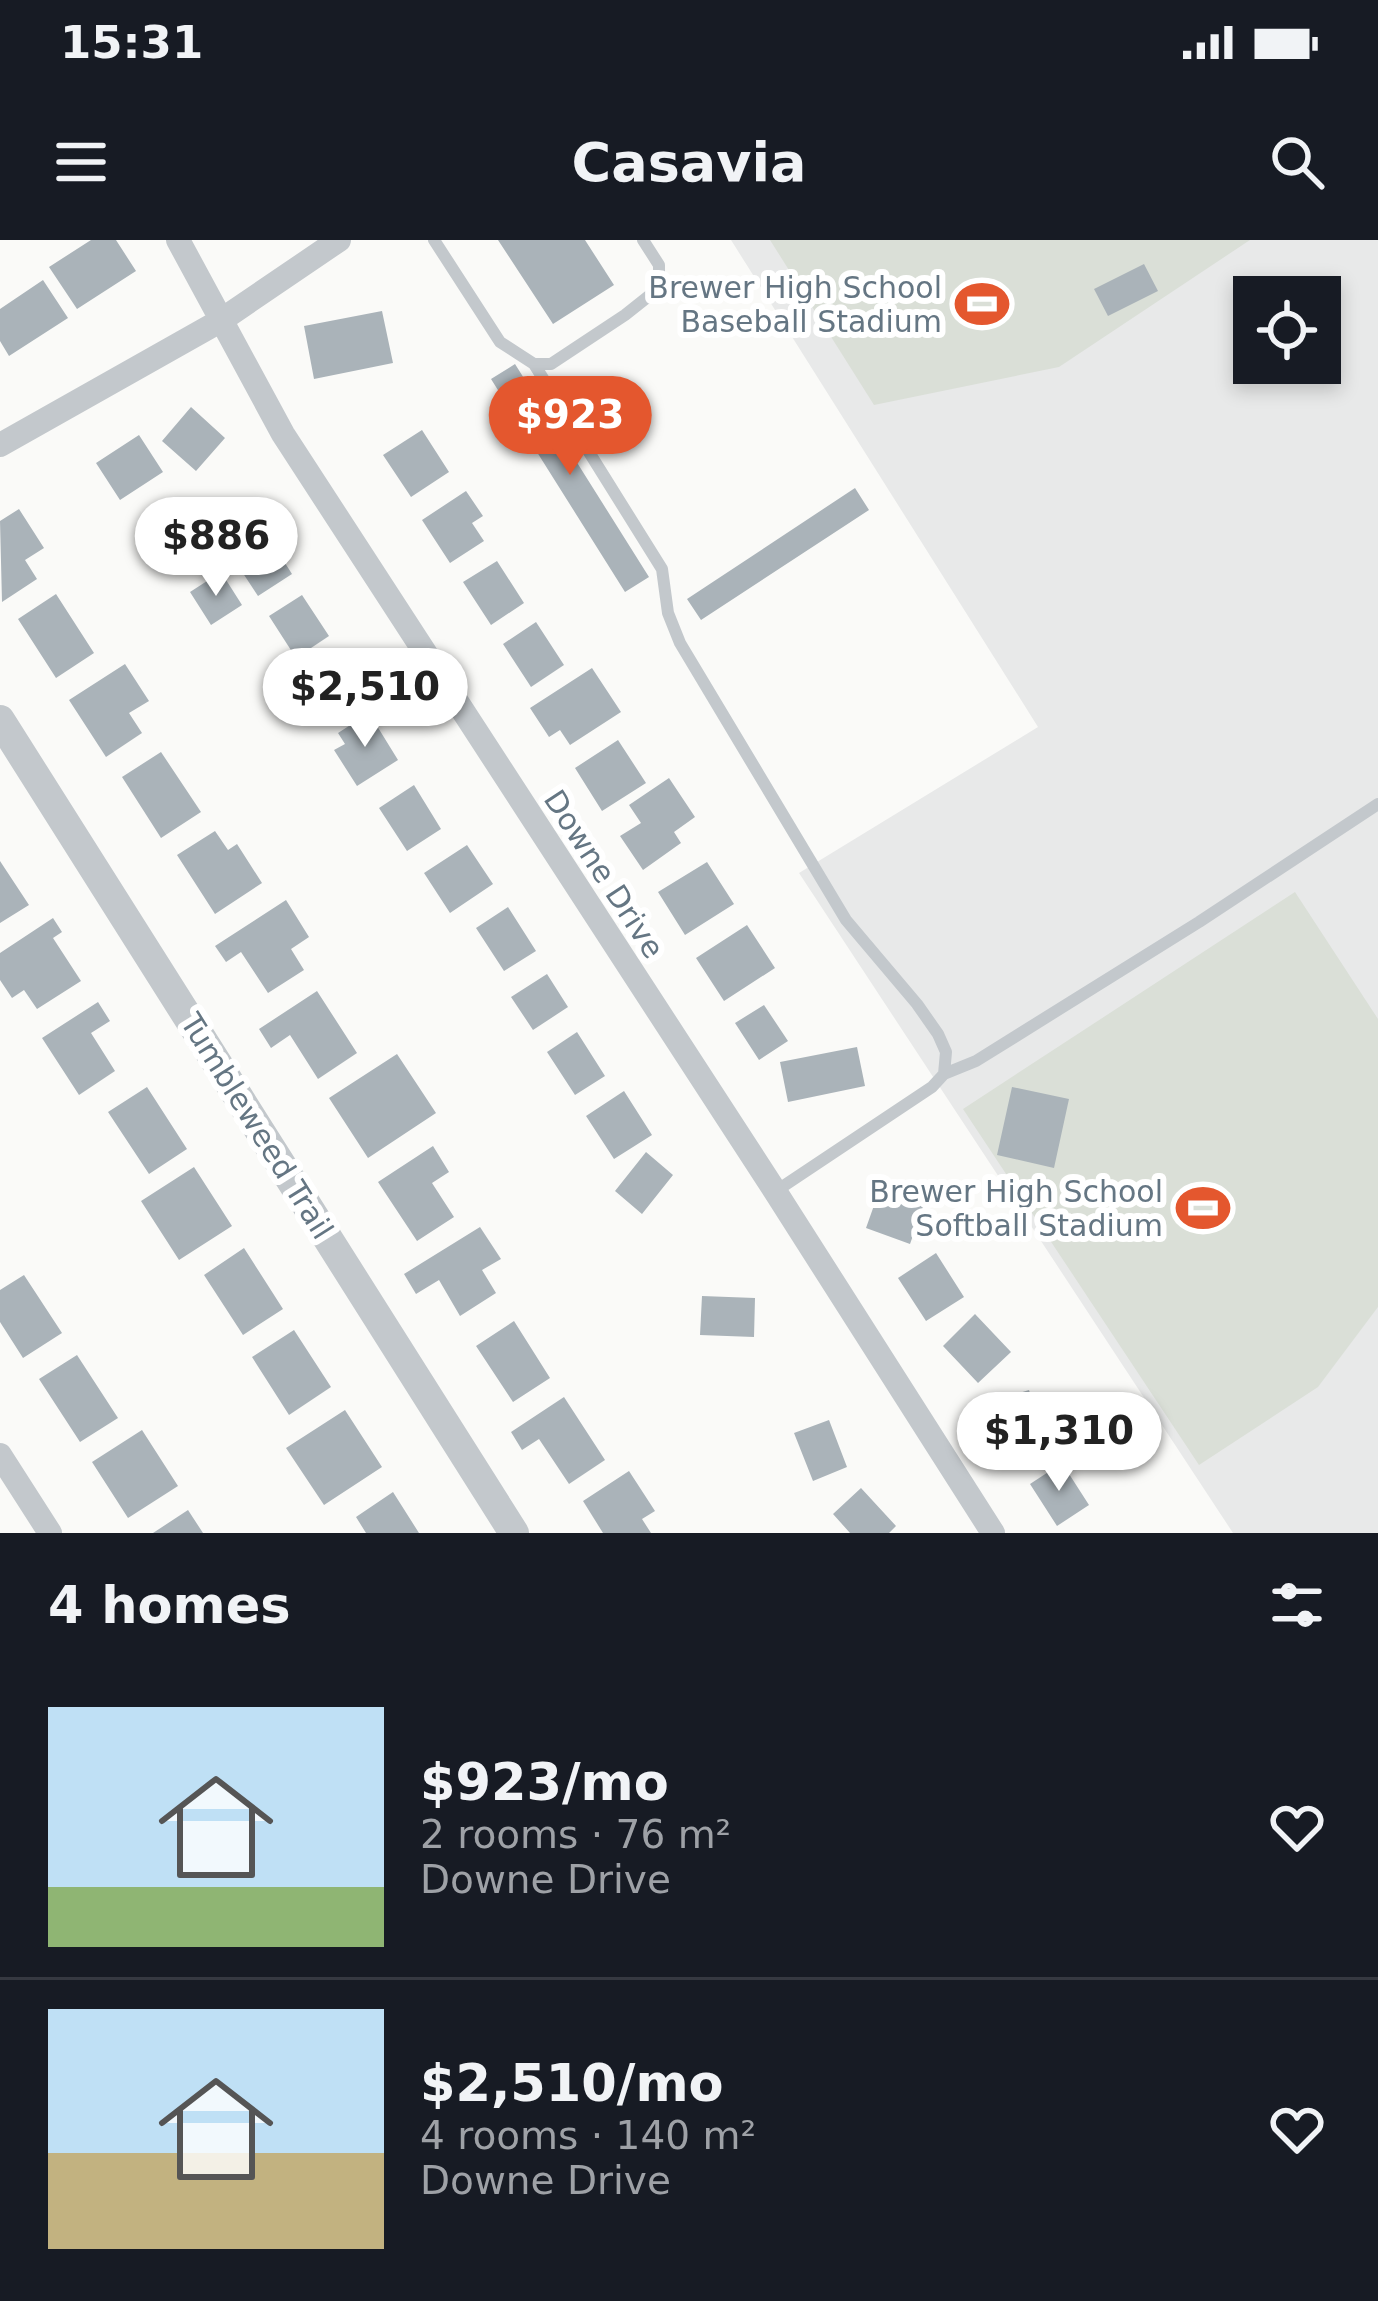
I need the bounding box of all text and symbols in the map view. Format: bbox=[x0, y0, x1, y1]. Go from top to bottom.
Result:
text: 15:31 bbox=[60, 16, 203, 69]
icon: menu bbox=[48, 129, 114, 195]
icon: search bbox=[1264, 129, 1330, 195]
text: Casavia bbox=[572, 131, 806, 194]
place label: Brewer High School Baseball Stadium bbox=[648, 270, 942, 339]
sports icon: Brewer High School Baseball Stadium bbox=[953, 275, 1011, 333]
map controls bbox=[1233, 276, 1341, 384]
button: locate bbox=[1233, 276, 1341, 384]
pin: $923 bbox=[499, 376, 641, 478]
text: $923 bbox=[516, 392, 624, 437]
pin: $886 bbox=[145, 497, 287, 599]
text: $886 bbox=[162, 513, 270, 558]
pin: $2,510 bbox=[267, 648, 463, 750]
text: $2,510 bbox=[290, 664, 440, 709]
street label: Downe Drive bbox=[537, 784, 671, 964]
street label: Tumbleweed Trail bbox=[173, 1006, 341, 1245]
place label: Brewer High School Softball Stadium bbox=[869, 1174, 1163, 1243]
sports icon: Brewer High School Softball Stadium bbox=[1174, 1179, 1232, 1237]
pin: $1,310 bbox=[961, 1392, 1157, 1494]
text: $1,310 bbox=[984, 1408, 1134, 1453]
icon: filters bbox=[1264, 1572, 1330, 1638]
text: 4 homes bbox=[48, 1576, 291, 1635]
text: $923/mo bbox=[420, 1753, 669, 1812]
icon: home bbox=[144, 1755, 288, 1899]
icon: heart bbox=[1264, 1794, 1330, 1860]
text: 2 rooms · 76 m² bbox=[420, 1812, 731, 1857]
text: Downe Drive bbox=[420, 1857, 671, 1902]
text: $2,510/mo bbox=[420, 2054, 724, 2113]
icon: home bbox=[144, 2057, 288, 2201]
icon: heart bbox=[1264, 2096, 1330, 2162]
text: 4 rooms · 140 m² bbox=[420, 2113, 756, 2158]
text: Downe Drive bbox=[420, 2158, 671, 2203]

